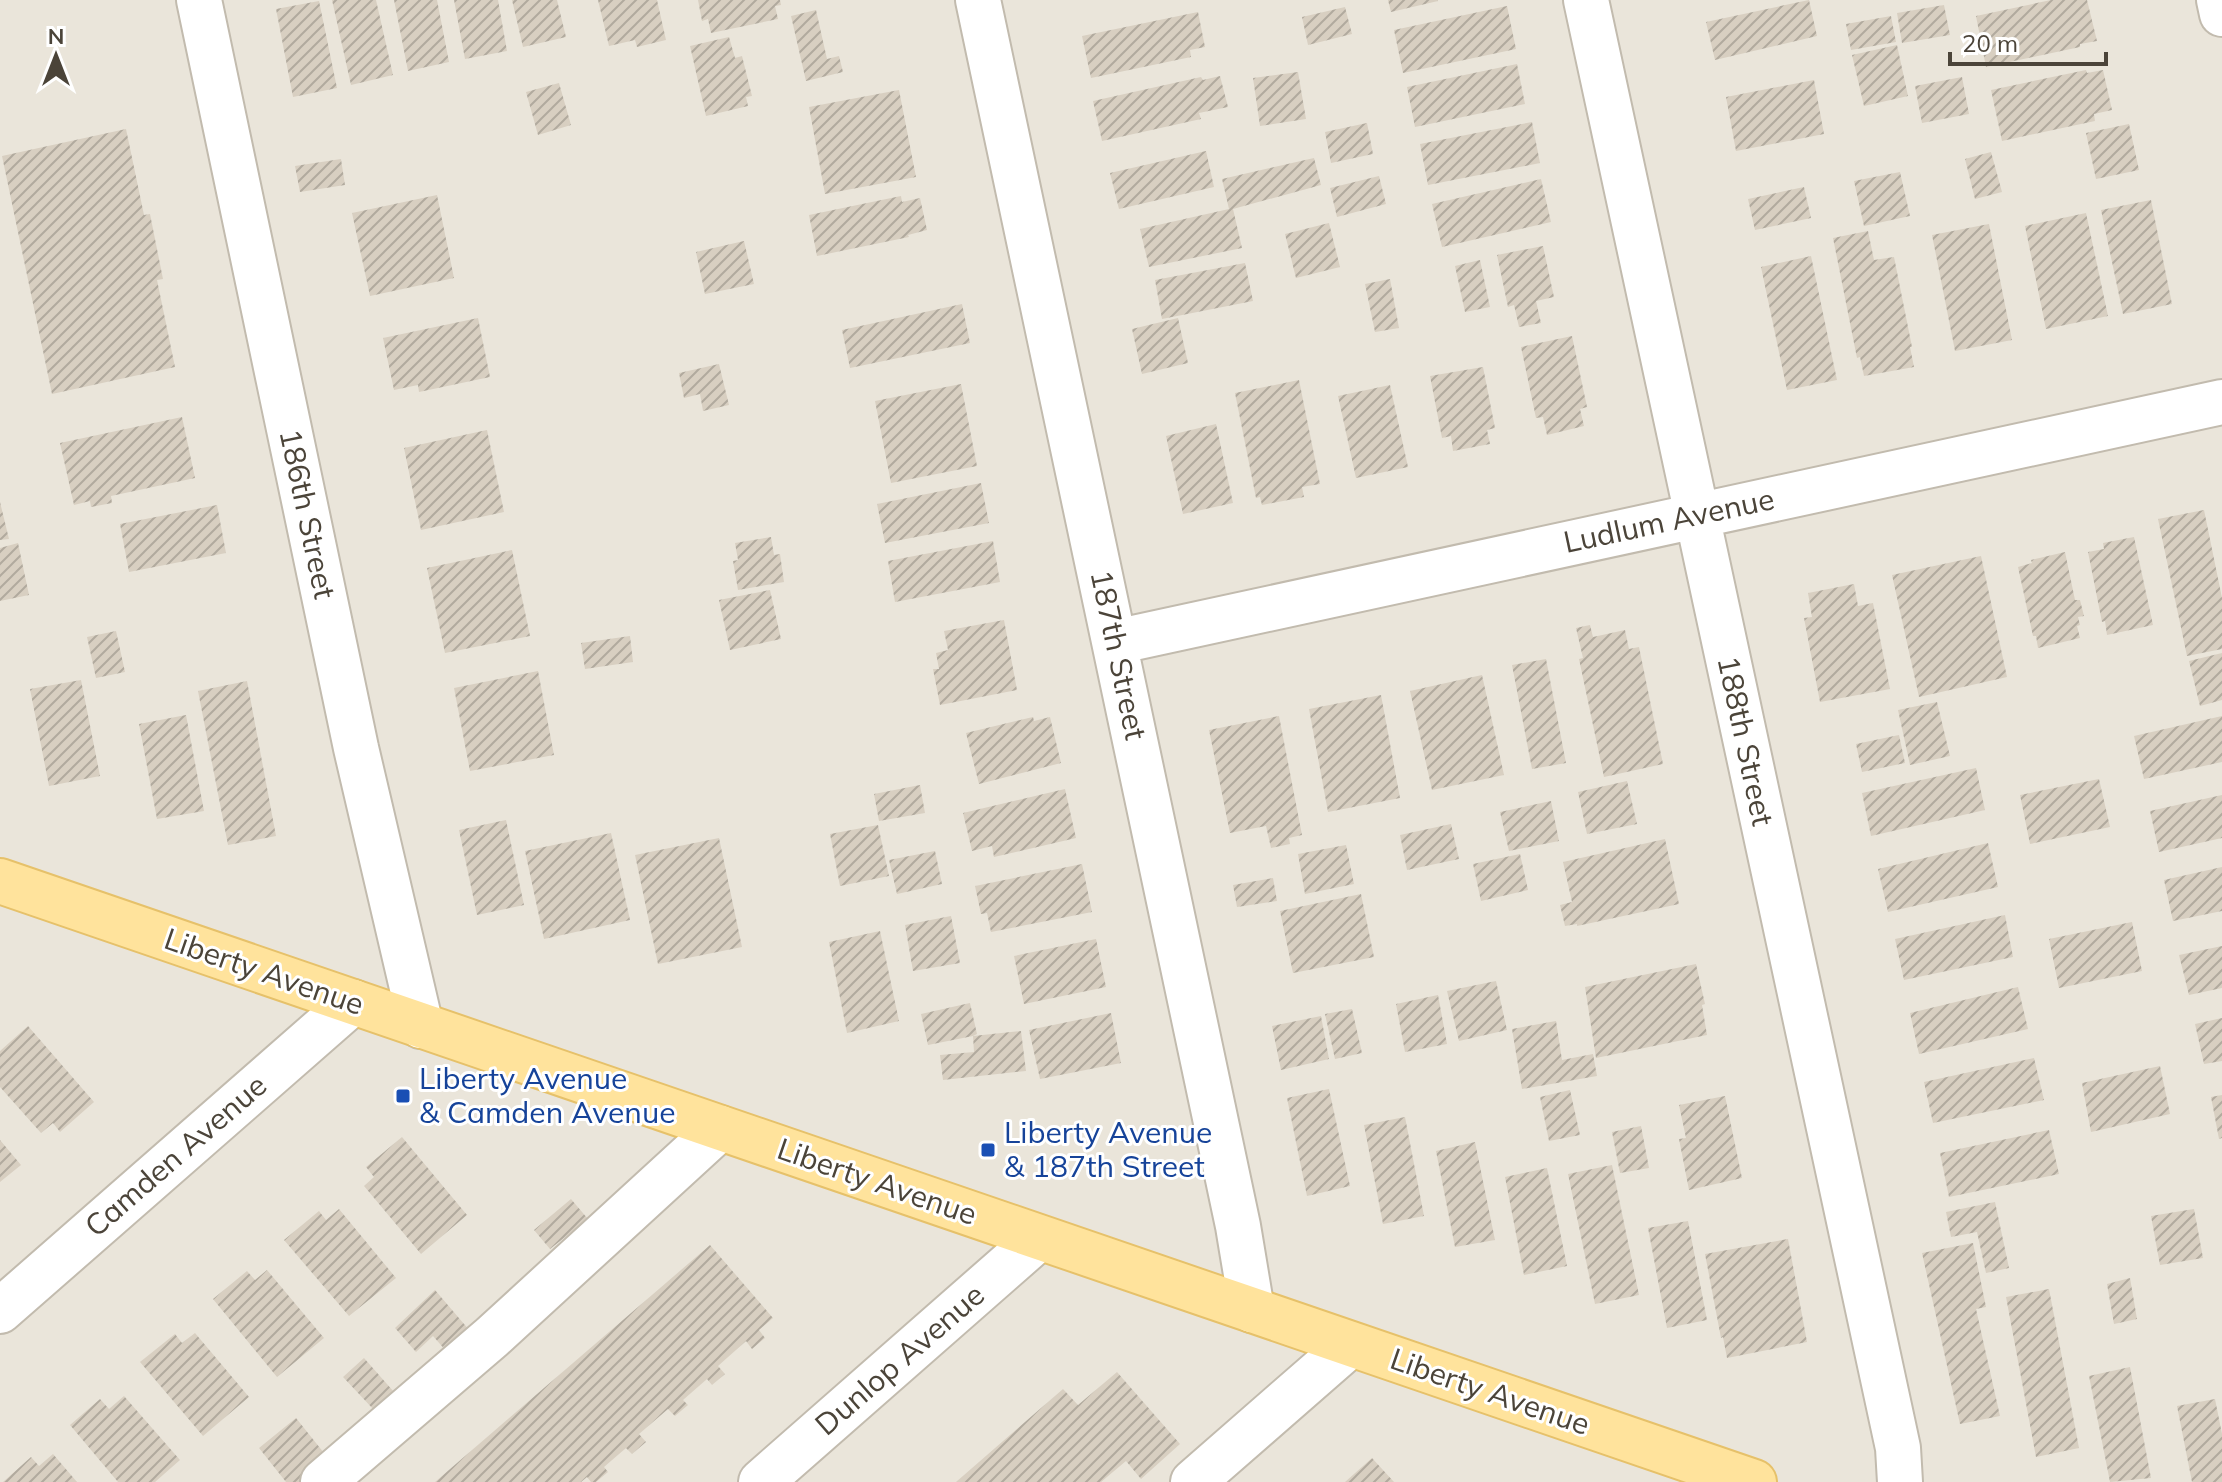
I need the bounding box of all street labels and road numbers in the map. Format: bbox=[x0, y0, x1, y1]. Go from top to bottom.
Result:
street label: 186th Street bbox=[271, 425, 345, 602]
street label: Ludlum Avenue bbox=[1560, 479, 1778, 561]
street label: 187th Street bbox=[1082, 566, 1156, 743]
street label: 188th Street bbox=[1709, 652, 1783, 829]
street label: Liberty Avenue bbox=[160, 919, 369, 1023]
street label: Camden Avenue bbox=[77, 1066, 274, 1245]
street label: Liberty Avenue bbox=[773, 1129, 982, 1233]
street label: Dunlop Avenue bbox=[807, 1275, 992, 1443]
street label: Liberty Avenue bbox=[1386, 1339, 1595, 1443]

